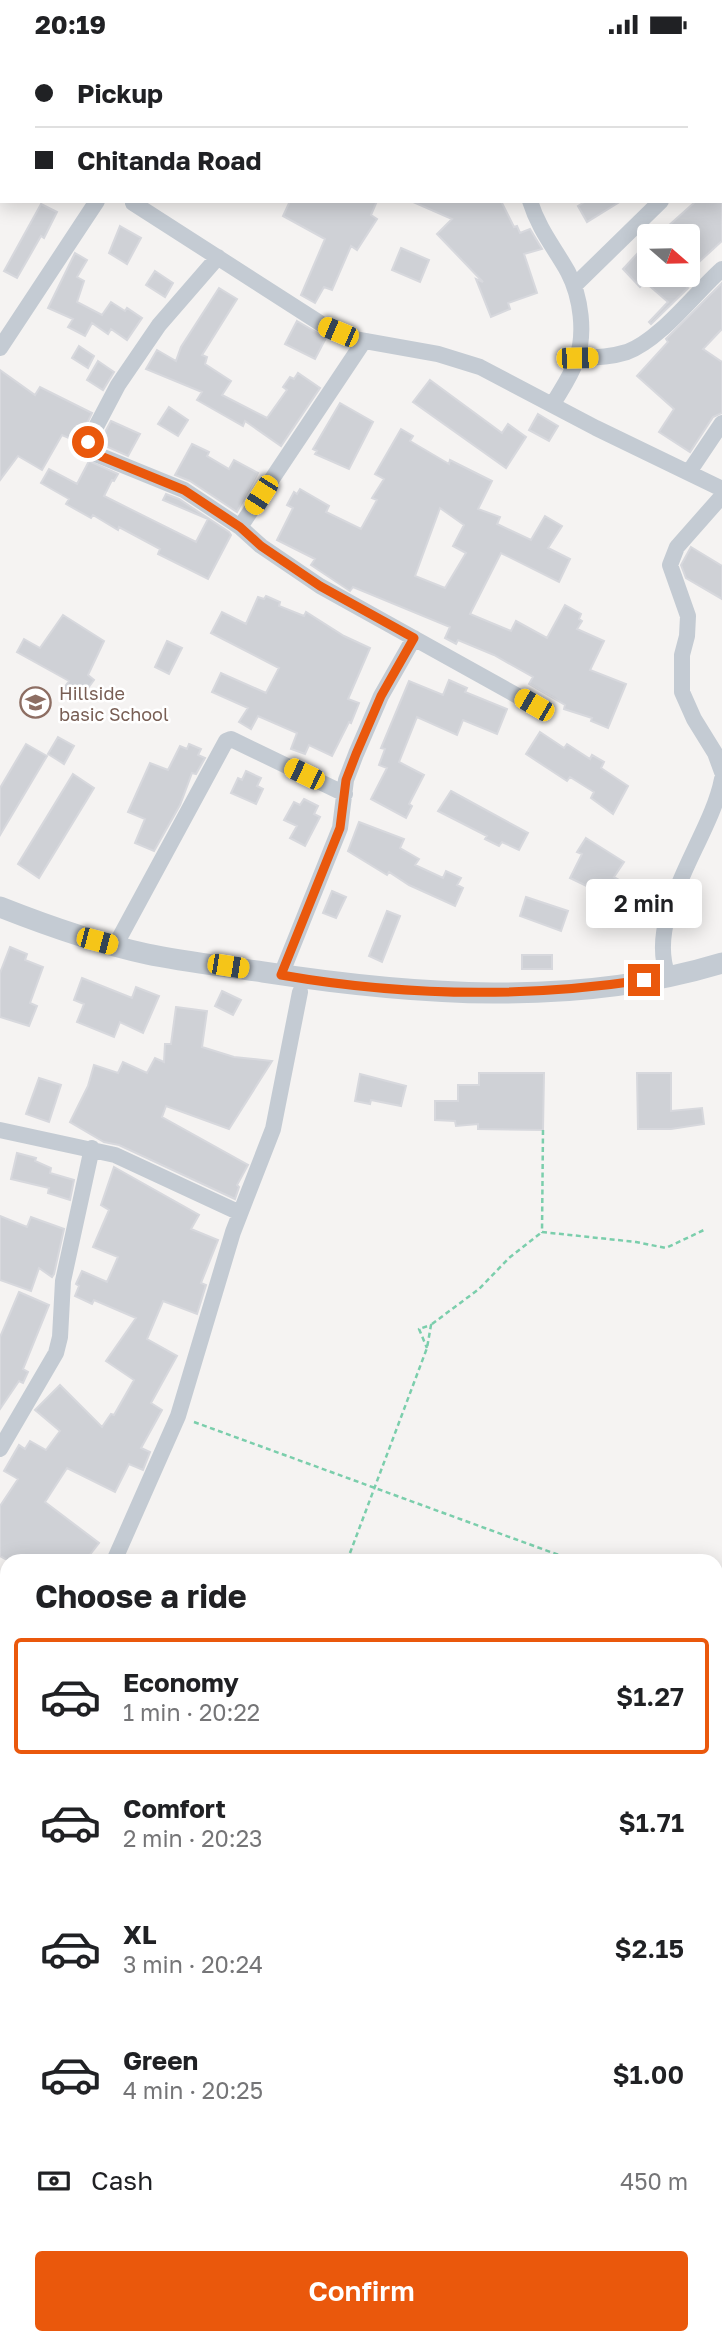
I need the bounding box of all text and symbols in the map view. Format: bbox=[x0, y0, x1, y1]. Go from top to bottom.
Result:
text: 20:19 bbox=[35, 9, 106, 40]
text: Pickup bbox=[77, 78, 163, 109]
text: Chitanda Road bbox=[77, 145, 261, 176]
north arrow bbox=[637, 224, 700, 287]
map controls bbox=[637, 224, 700, 287]
car bbox=[315, 314, 362, 350]
car bbox=[556, 347, 599, 369]
route start bbox=[72, 426, 104, 458]
car bbox=[241, 472, 282, 518]
place label: Hillside basic School bbox=[59, 682, 169, 725]
car bbox=[511, 685, 558, 725]
school or university icon: Hillside basic School bbox=[19, 686, 53, 720]
car bbox=[281, 755, 328, 793]
callout: 2 min bbox=[586, 879, 702, 927]
text: 2 min bbox=[614, 889, 674, 917]
car bbox=[74, 925, 121, 957]
car bbox=[206, 952, 251, 980]
route end bbox=[628, 964, 660, 996]
text: Choose a ride bbox=[35, 1577, 247, 1615]
icon: car bbox=[39, 1665, 102, 1728]
text: Economy bbox=[123, 1667, 239, 1698]
text: $1.27 bbox=[616, 1681, 684, 1712]
text: 1 min · 20:22 bbox=[123, 1698, 260, 1726]
icon: car bbox=[39, 1791, 102, 1854]
text: Comfort bbox=[123, 1793, 226, 1824]
text: $1.71 bbox=[619, 1807, 684, 1838]
text: 2 min · 20:23 bbox=[123, 1824, 262, 1852]
icon: car bbox=[39, 1917, 102, 1980]
text: XL bbox=[123, 1919, 157, 1950]
text: $2.15 bbox=[615, 1933, 684, 1964]
text: 3 min · 20:24 bbox=[123, 1950, 263, 1978]
icon: car bbox=[39, 2043, 102, 2106]
text: Green bbox=[123, 2045, 198, 2076]
text: $1.00 bbox=[612, 2059, 684, 2090]
text: 4 min · 20:25 bbox=[123, 2076, 263, 2104]
icon: cash bbox=[35, 2162, 73, 2200]
text: Cash bbox=[91, 2165, 153, 2196]
text: 450 m bbox=[620, 2167, 688, 2195]
button: Confirm bbox=[35, 2251, 688, 2331]

